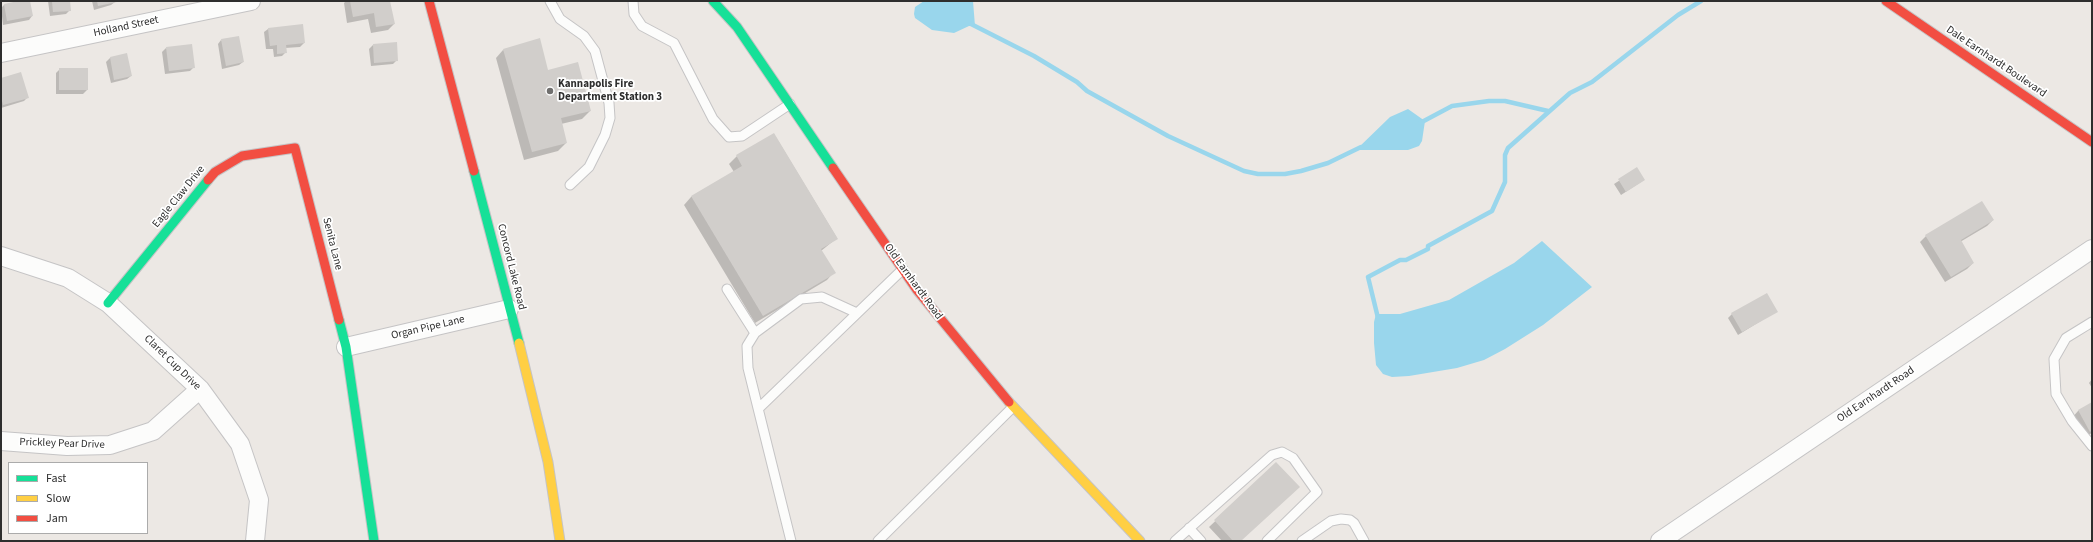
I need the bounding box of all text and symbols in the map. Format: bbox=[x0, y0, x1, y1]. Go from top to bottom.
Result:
street label: Holland Street bbox=[92, 14, 160, 40]
street label: Dale Earnhardt Boulevard bbox=[1943, 23, 2049, 101]
place label: Kannapolis Fire Department Station 3 bbox=[558, 78, 662, 104]
marker: Kannapolis Fire Department Station 3 bbox=[545, 86, 555, 96]
street label: Eagle Claw Drive bbox=[150, 163, 208, 231]
street label: Senita Lane bbox=[319, 216, 345, 272]
street label: Concord Lake Road bbox=[494, 223, 528, 311]
street label: Old Earnhardt Road bbox=[881, 242, 945, 322]
street label: Organ Pipe Lane bbox=[390, 313, 466, 343]
street label: Claret Cup Drive bbox=[141, 333, 203, 393]
street label: Old Earnhardt Road bbox=[1835, 364, 1917, 426]
street label: Prickley Pear Drive bbox=[19, 436, 105, 452]
legend bbox=[8, 462, 148, 534]
text: Fast bbox=[46, 470, 66, 487]
text: Slow bbox=[46, 490, 71, 507]
text: Jam bbox=[46, 510, 68, 527]

